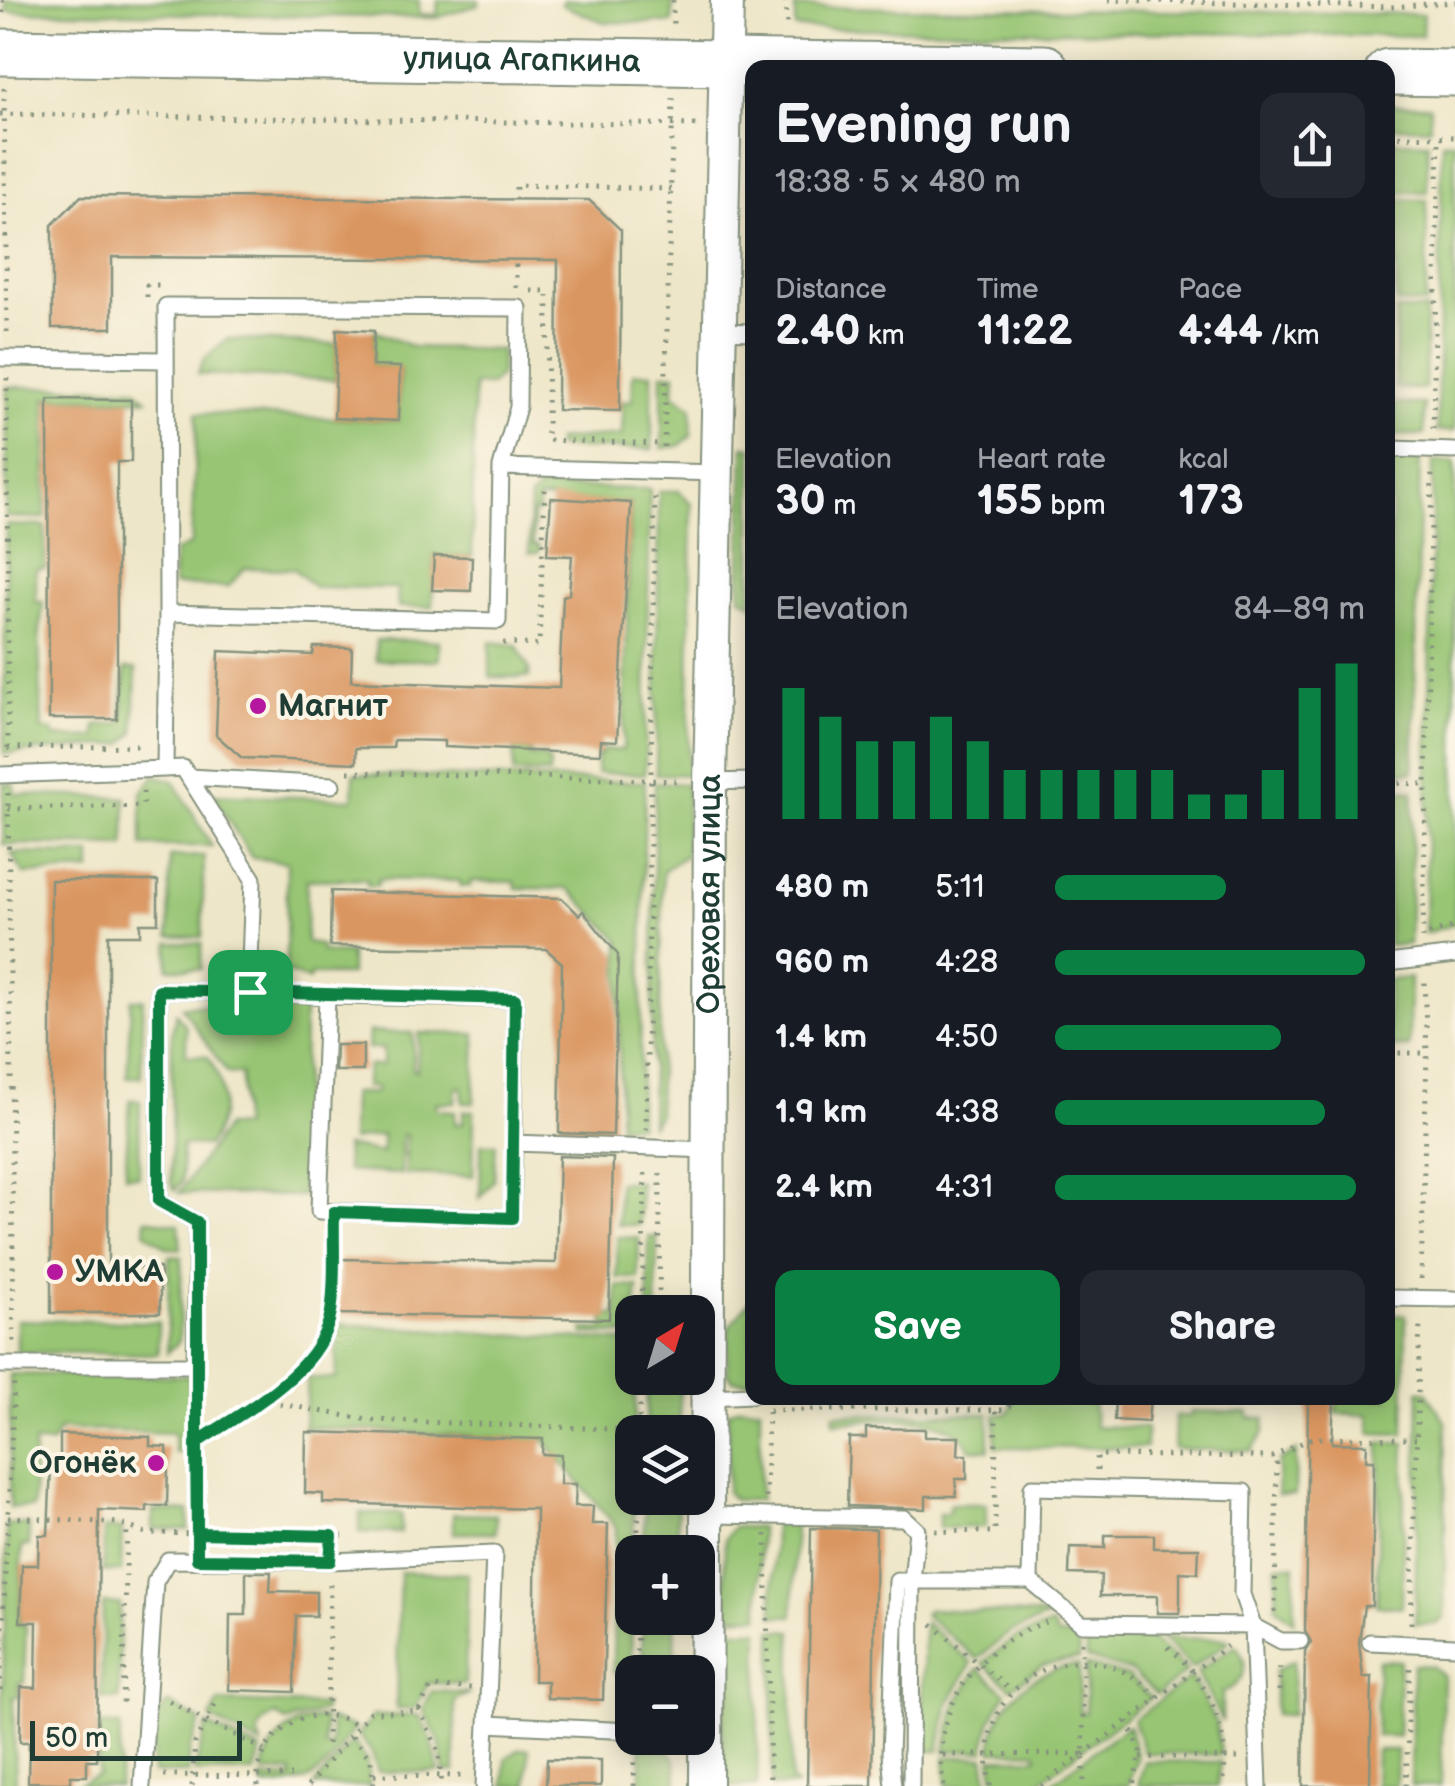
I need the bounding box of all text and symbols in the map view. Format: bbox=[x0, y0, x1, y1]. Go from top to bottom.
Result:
street label: улица Агапкина bbox=[403, 39, 641, 81]
text: Evening run bbox=[775, 92, 1072, 159]
button: share bbox=[1260, 93, 1365, 198]
text: 18:38 · 5 × 480 m bbox=[775, 163, 1021, 202]
text: Distance bbox=[775, 273, 887, 306]
text: Time bbox=[977, 273, 1039, 306]
text: Pace bbox=[1178, 273, 1242, 306]
text: 2.40 bbox=[775, 306, 860, 357]
text: 11:22 bbox=[977, 306, 1072, 357]
text: 4:44 bbox=[1178, 306, 1263, 357]
text: km bbox=[860, 319, 905, 352]
text: /km bbox=[1263, 319, 1320, 352]
text: Elevation bbox=[775, 443, 892, 476]
text: Heart rate bbox=[977, 443, 1106, 476]
text: kcal bbox=[1178, 443, 1229, 476]
text: 30 bbox=[775, 476, 826, 527]
text: 155 bbox=[977, 476, 1043, 527]
text: 173 bbox=[1178, 476, 1244, 527]
text: m bbox=[826, 489, 856, 522]
text: bpm bbox=[1043, 489, 1106, 522]
text: Elevation bbox=[775, 590, 908, 629]
text: 84–89 m bbox=[1233, 590, 1365, 629]
place label: Магнит bbox=[278, 687, 389, 726]
marker: Магнит bbox=[247, 695, 269, 717]
street label: Ореховая улица bbox=[690, 774, 730, 1014]
text: 480 m bbox=[775, 868, 869, 907]
text: 5:11 bbox=[935, 868, 985, 907]
text: 960 m bbox=[775, 943, 869, 982]
text: 4:28 bbox=[935, 943, 999, 982]
pin bbox=[208, 950, 293, 1035]
icon: arrive bbox=[223, 965, 278, 1020]
text: 1.4 km bbox=[775, 1018, 867, 1057]
text: 4:50 bbox=[935, 1018, 998, 1057]
text: 1.9 km bbox=[775, 1093, 867, 1132]
text: 4:38 bbox=[935, 1093, 999, 1132]
text: 2.4 km bbox=[775, 1168, 873, 1207]
text: 4:31 bbox=[935, 1168, 993, 1207]
place label: УМКА bbox=[75, 1253, 165, 1292]
marker: УМКА bbox=[44, 1261, 66, 1283]
button: Save bbox=[775, 1270, 1060, 1385]
button: Share bbox=[1080, 1270, 1365, 1385]
north arrow bbox=[615, 1295, 715, 1395]
map controls bbox=[615, 1295, 715, 1755]
button: layers bbox=[615, 1415, 715, 1515]
place label: Огонёк bbox=[29, 1444, 137, 1483]
marker: Огонёк bbox=[145, 1452, 167, 1474]
button: + bbox=[615, 1535, 715, 1635]
button: − bbox=[615, 1655, 715, 1755]
scale bar bbox=[30, 1716, 242, 1760]
text: 50 m bbox=[45, 1722, 108, 1755]

